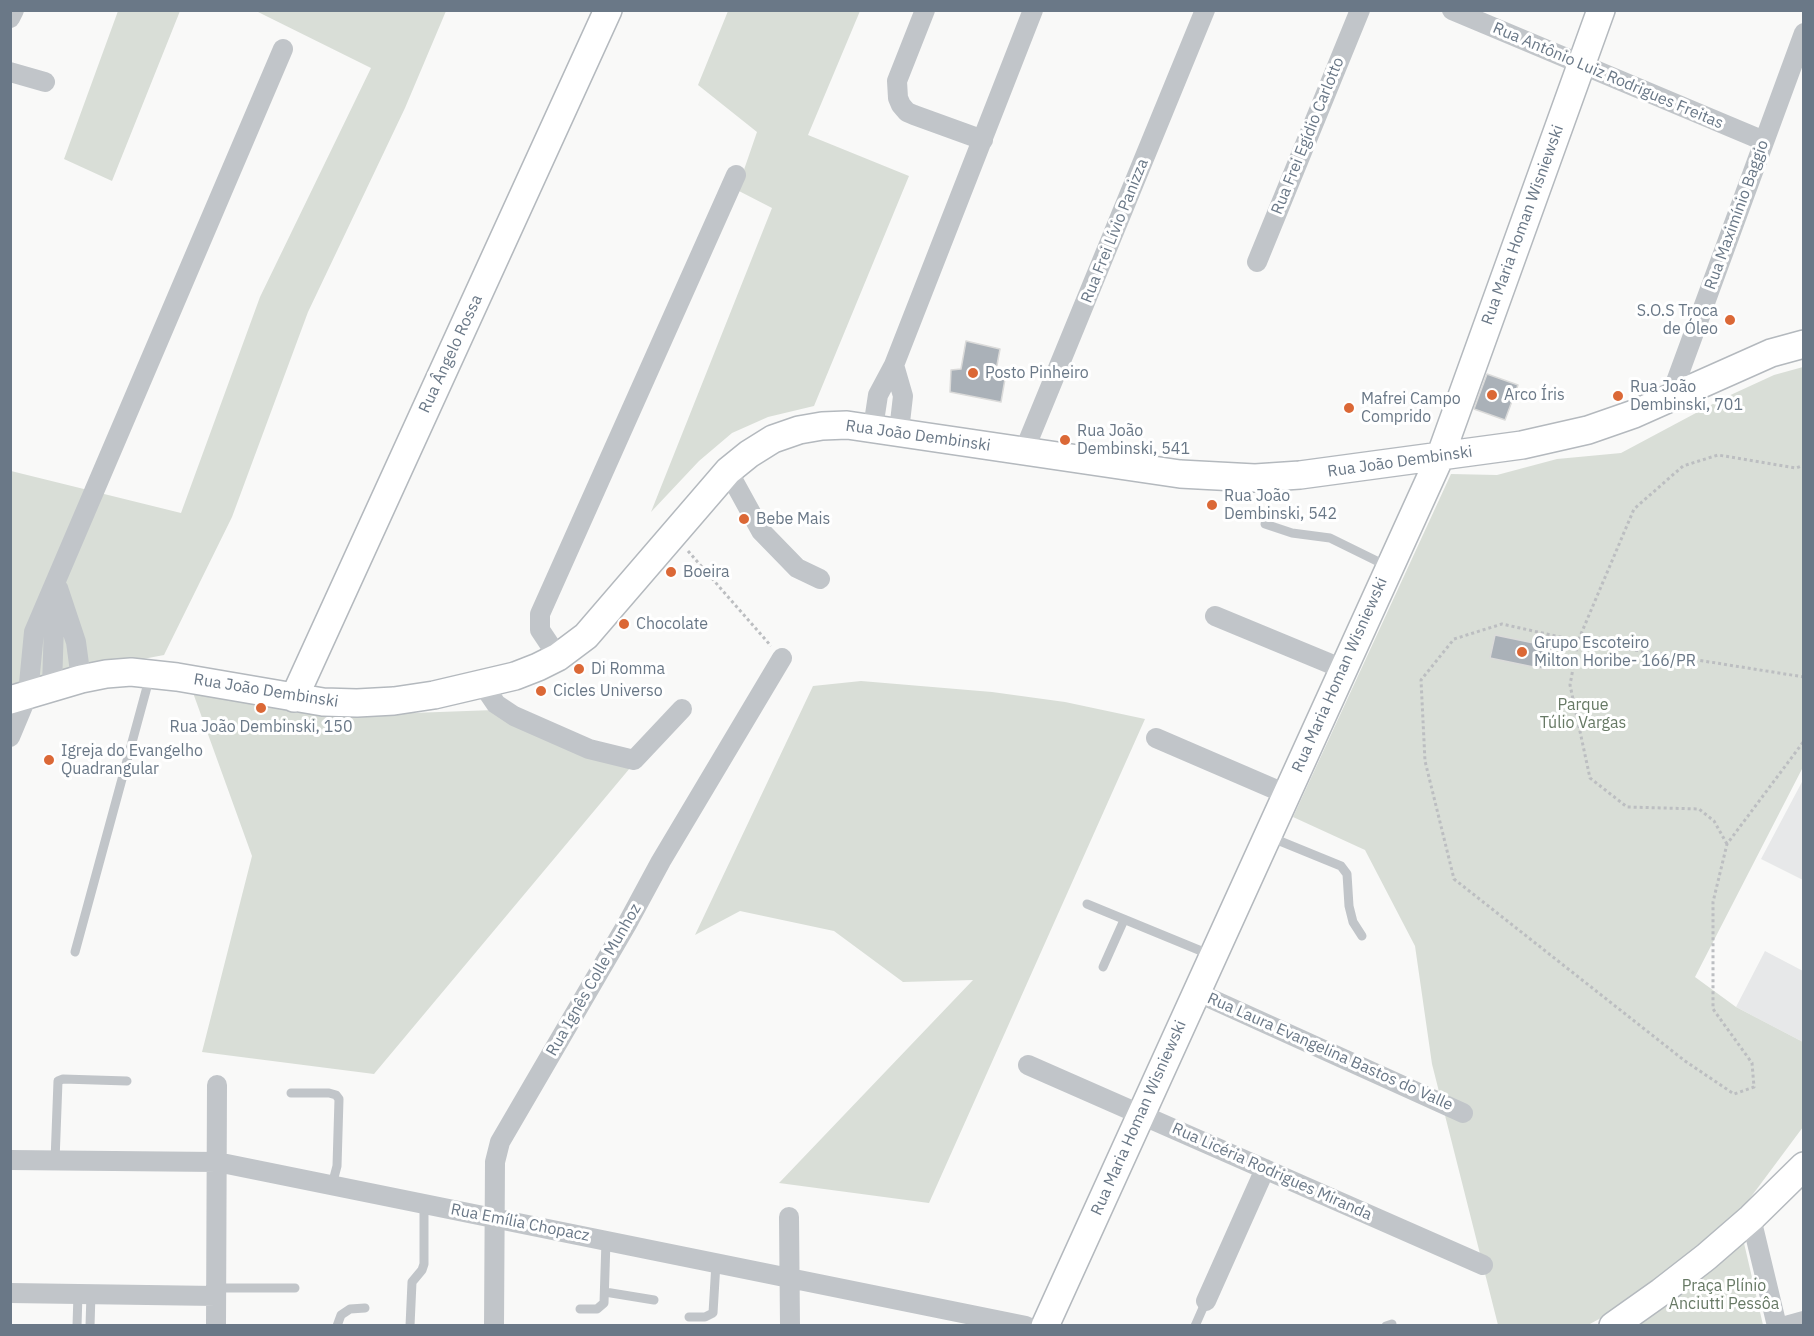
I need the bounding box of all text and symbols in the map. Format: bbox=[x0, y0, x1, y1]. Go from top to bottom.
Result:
street label: Rua Antônio Luiz Rodrigues Freitas bbox=[1490, 19, 1726, 133]
street label: Rua Frei Egídio Carlotto bbox=[1268, 55, 1348, 217]
street label: Rua Maria Homan Wisniewski bbox=[1478, 122, 1568, 328]
street label: Rua Maximínio Baggio bbox=[1701, 137, 1773, 293]
street label: Rua Frei Lívio Panizza bbox=[1077, 156, 1153, 306]
street label: Rua Ângelo Rossa bbox=[415, 292, 487, 416]
place label: S.O.S Troca de Óleo bbox=[1637, 301, 1718, 339]
marker: S.O.S Troca de Óleo bbox=[1723, 313, 1737, 327]
place label: Posto Pinheiro bbox=[985, 363, 1089, 383]
marker: Posto Pinheiro bbox=[966, 366, 980, 380]
place label: Rua João Dembinski, 701 bbox=[1630, 377, 1743, 415]
place label: Arco Íris bbox=[1504, 385, 1565, 405]
marker: Arco Íris bbox=[1485, 388, 1499, 402]
place label: Mafrei Campo Comprido bbox=[1361, 389, 1461, 427]
marker: Rua João Dembinski, 701 bbox=[1611, 389, 1625, 403]
marker: Mafrei Campo Comprido bbox=[1342, 401, 1356, 415]
street label: Rua João Dembinski bbox=[844, 416, 992, 456]
place label: Rua João Dembinski, 541 bbox=[1077, 421, 1190, 459]
marker: Rua João Dembinski, 541 bbox=[1058, 433, 1072, 447]
street label: Rua João Dembinski bbox=[1326, 442, 1474, 482]
place label: Rua João Dembinski, 542 bbox=[1224, 486, 1337, 524]
marker: Rua João Dembinski, 542 bbox=[1205, 498, 1219, 512]
place label: Bebe Mais bbox=[756, 509, 830, 529]
marker: Bebe Mais bbox=[737, 512, 751, 526]
place label: Boeira bbox=[683, 562, 730, 582]
marker: Boeira bbox=[664, 565, 678, 579]
street label: Rua Maria Homan Wisniewski bbox=[1288, 575, 1392, 775]
place label: Chocolate bbox=[636, 614, 708, 634]
marker: Chocolate bbox=[617, 617, 631, 631]
place label: Grupo Escoteiro Milton Horibe- 166/PR bbox=[1534, 633, 1696, 671]
marker: Grupo Escoteiro Milton Horibe- 166/PR bbox=[1515, 645, 1529, 659]
place label: Di Romma bbox=[591, 659, 665, 679]
marker: Di Romma bbox=[572, 662, 586, 676]
street label: Rua João Dembinski bbox=[192, 670, 340, 712]
place label: Cicles Universo bbox=[553, 681, 663, 701]
marker: Cicles Universo bbox=[534, 684, 548, 698]
park label: Parque Túlio Vargas bbox=[1540, 695, 1626, 733]
marker: Rua João Dembinski, 150 bbox=[254, 701, 268, 715]
place label: Rua João Dembinski, 150 bbox=[169, 717, 353, 737]
place label: Igreja do Evangelho Quadrangular bbox=[61, 741, 203, 779]
marker: Igreja do Evangelho Quadrangular bbox=[42, 753, 56, 767]
street label: Rua Ignês Colle Munhoz bbox=[543, 900, 645, 1060]
street label: Rua Laura Evangelina Bastos do Valle bbox=[1204, 989, 1456, 1115]
street label: Rua Maria Homan Wisniewski bbox=[1087, 1018, 1191, 1218]
street label: Rua Licéria Rodrigues Miranda bbox=[1169, 1119, 1375, 1225]
street label: Rua Emília Chopacz bbox=[449, 1200, 591, 1246]
park label: Praça Plínio Anciutti Pessôa bbox=[1669, 1276, 1779, 1314]

